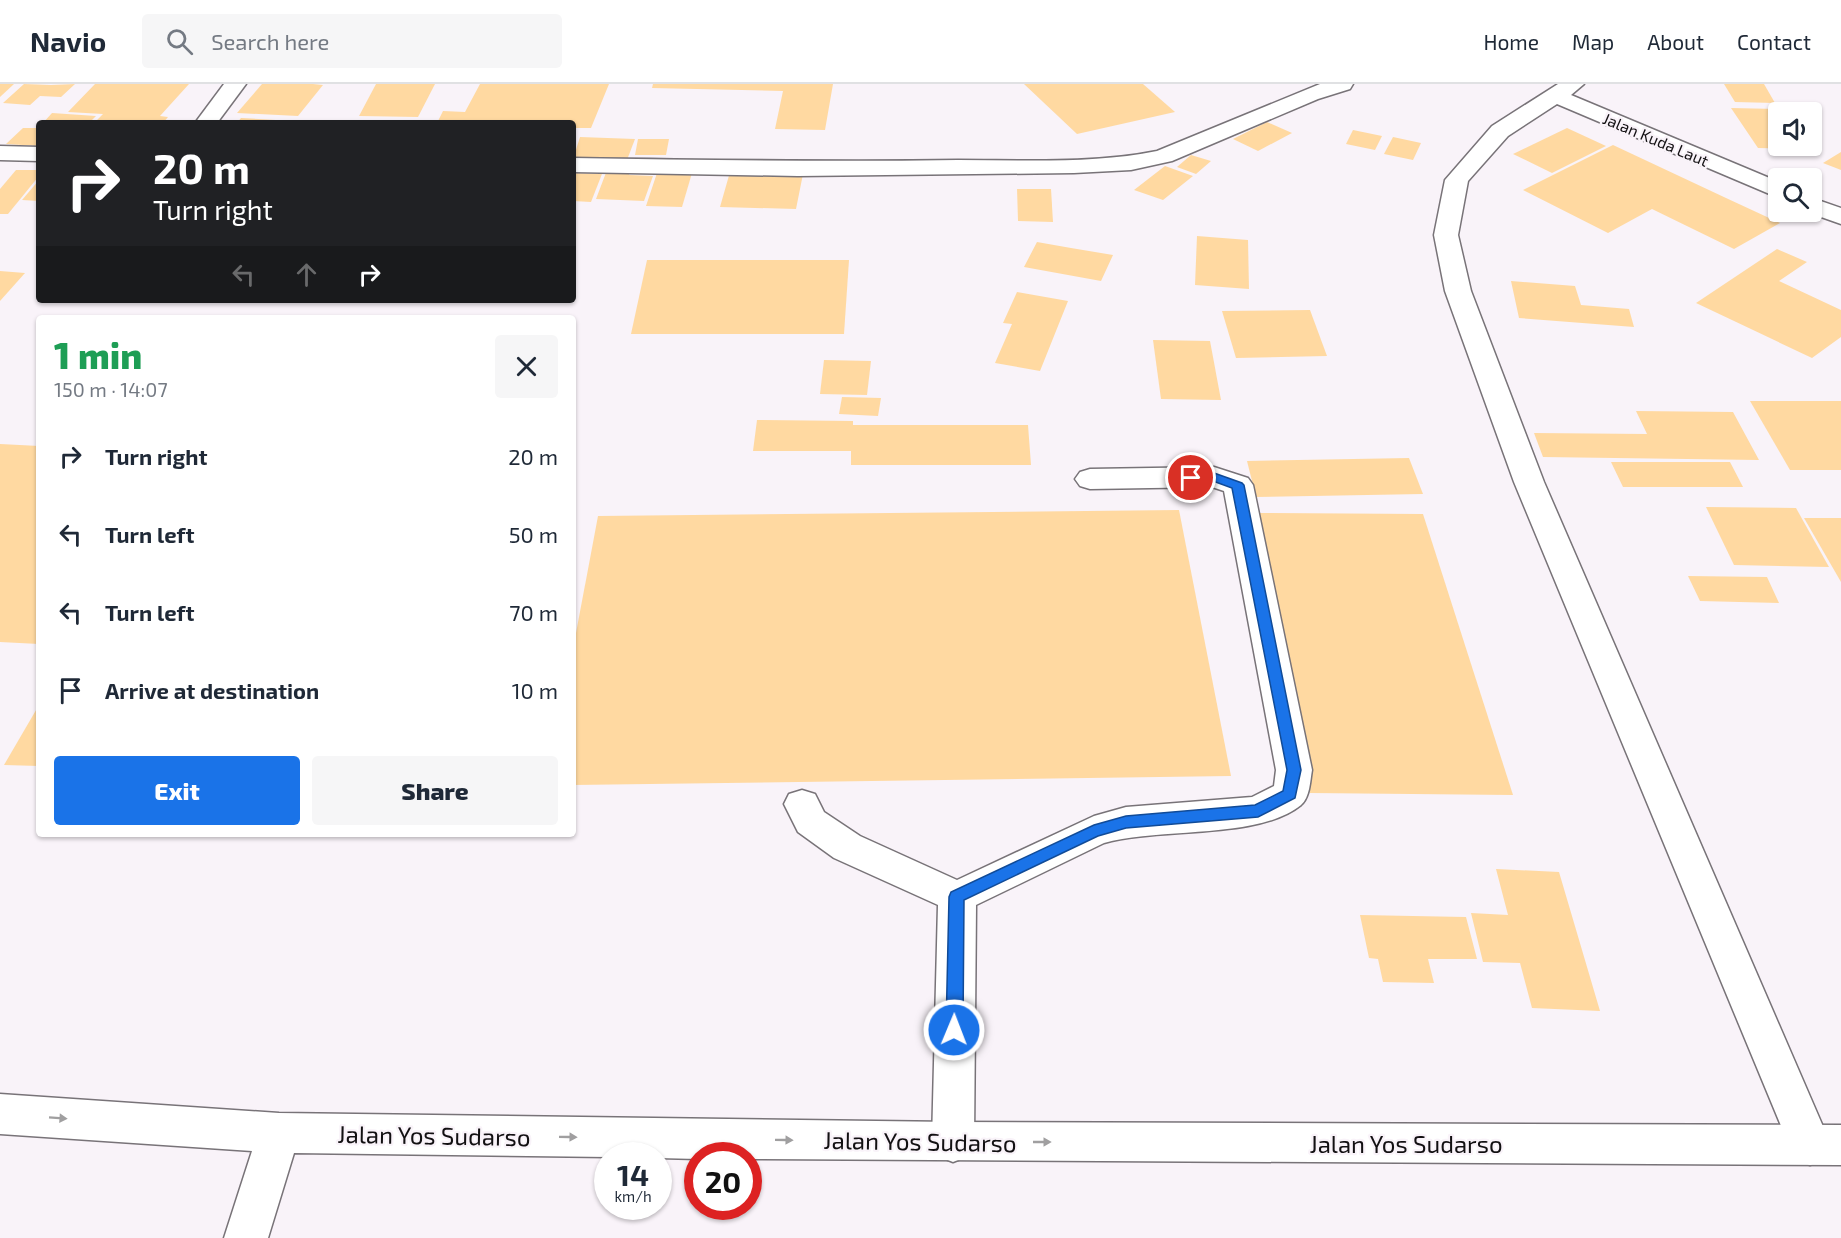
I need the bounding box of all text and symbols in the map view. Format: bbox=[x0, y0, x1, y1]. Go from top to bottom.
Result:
search box bbox=[142, 14, 562, 68]
text: Navio bbox=[30, 24, 106, 58]
icon: search bbox=[163, 25, 196, 58]
text: Search here bbox=[211, 28, 329, 54]
text: Home bbox=[1483, 29, 1539, 54]
text: Map bbox=[1572, 29, 1614, 54]
text: About bbox=[1647, 29, 1704, 54]
text: Contact bbox=[1737, 29, 1811, 54]
map controls bbox=[1768, 102, 1822, 222]
button: sound bbox=[1768, 102, 1822, 156]
street label: Jalan Kuda Laut bbox=[1600, 108, 1712, 170]
text: 20 m bbox=[153, 142, 250, 192]
icon: right bbox=[54, 144, 132, 222]
button: search bbox=[1768, 168, 1822, 222]
text: Turn right bbox=[153, 193, 273, 225]
icon: left bbox=[227, 258, 260, 291]
icon: ahead bbox=[290, 258, 323, 291]
icon: right bbox=[353, 258, 386, 291]
text: 1 min bbox=[54, 333, 142, 376]
button: close bbox=[495, 335, 558, 398]
text: 150 m · 14:07 bbox=[54, 377, 168, 401]
icon: right bbox=[54, 440, 87, 473]
text: Turn right bbox=[105, 443, 207, 469]
text: 20 m bbox=[508, 443, 558, 469]
pin bbox=[1165, 452, 1216, 503]
icon: arrive bbox=[1174, 461, 1207, 494]
icon: left bbox=[54, 518, 87, 551]
text: Turn left bbox=[105, 521, 194, 547]
text: 50 m bbox=[509, 521, 558, 547]
icon: left bbox=[54, 596, 87, 629]
text: Turn left bbox=[105, 599, 194, 625]
text: 70 m bbox=[509, 599, 558, 625]
icon: arrive bbox=[54, 674, 87, 707]
text: Arrive at destination bbox=[105, 677, 319, 703]
text: 10 m bbox=[512, 677, 558, 703]
button: Exit bbox=[54, 756, 300, 825]
button: Share bbox=[312, 756, 558, 825]
position arrow bbox=[922, 998, 986, 1062]
one-way arrow bbox=[49, 1113, 68, 1122]
street label: Jalan Yos Sudarso bbox=[337, 1119, 531, 1151]
street label: Jalan Yos Sudarso bbox=[823, 1125, 1017, 1157]
street label: Jalan Yos Sudarso bbox=[1309, 1129, 1503, 1158]
one-way arrow bbox=[558, 1132, 577, 1142]
one-way arrow bbox=[774, 1135, 793, 1144]
one-way arrow bbox=[1032, 1137, 1051, 1147]
speed limit sign: 20 bbox=[684, 1142, 762, 1220]
text: 14 bbox=[617, 1156, 649, 1192]
text: km/h bbox=[614, 1187, 652, 1205]

